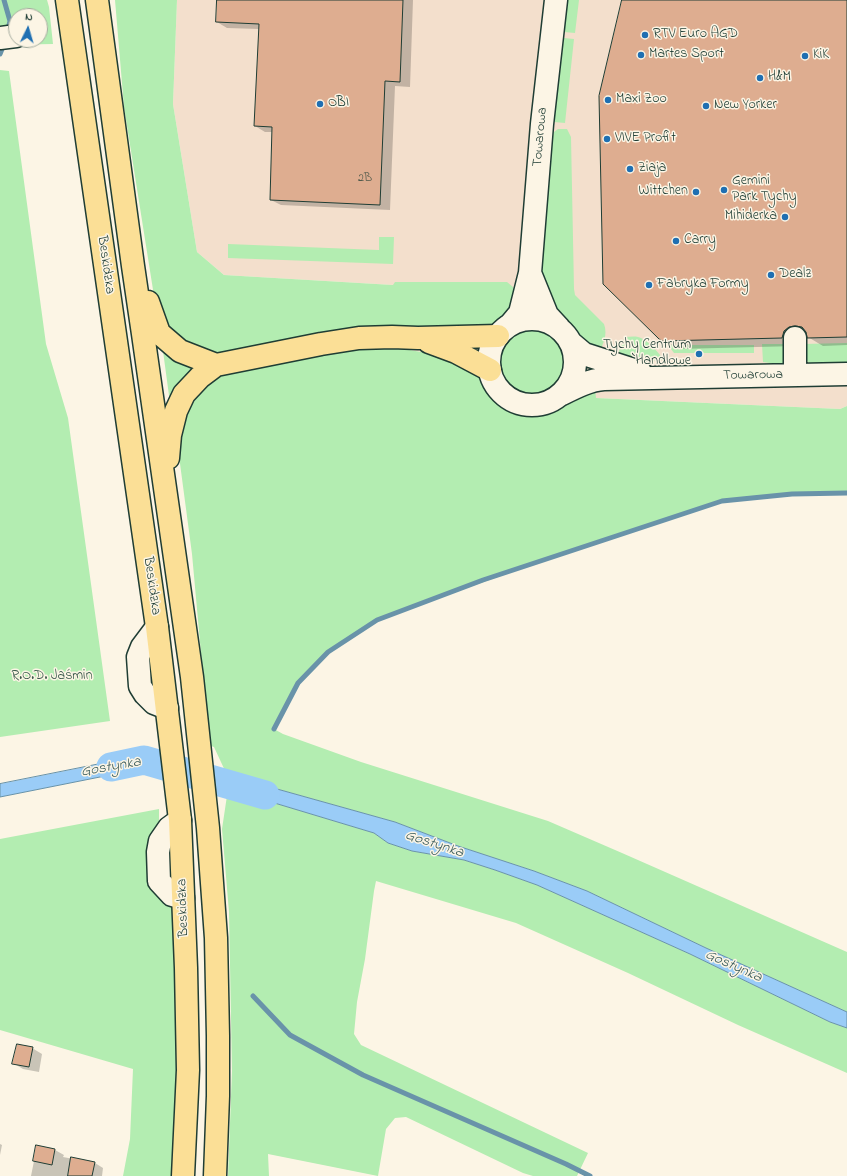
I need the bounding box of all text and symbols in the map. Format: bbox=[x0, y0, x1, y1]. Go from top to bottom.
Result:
north arrow bbox=[8, 8, 48, 48]
text: N bbox=[25, 9, 33, 25]
place label: RTV Euro AGD bbox=[653, 27, 738, 43]
marker: RTV Euro AGD bbox=[640, 30, 650, 40]
place label: Martes Sport bbox=[649, 47, 724, 63]
place label: KiK bbox=[813, 48, 829, 64]
marker: Martes Sport bbox=[636, 50, 646, 60]
marker: KiK bbox=[800, 51, 810, 61]
place label: H&M bbox=[768, 70, 791, 86]
marker: H&M bbox=[755, 73, 765, 83]
place label: Maxi Zoo bbox=[616, 92, 667, 108]
marker: Maxi Zoo bbox=[603, 95, 613, 105]
place label: OBI bbox=[328, 96, 349, 112]
place label: New Yorker bbox=[714, 98, 777, 114]
marker: OBI bbox=[315, 99, 325, 109]
marker: New Yorker bbox=[701, 101, 711, 111]
street label: Towarowa bbox=[530, 106, 552, 168]
place label: VIVE Profit bbox=[615, 131, 676, 147]
marker: VIVE Profit bbox=[602, 134, 612, 144]
place label: Ziaja bbox=[638, 161, 666, 177]
marker: Ziaja bbox=[625, 164, 635, 174]
house number: 2B bbox=[358, 172, 372, 186]
place label: Gemini Park Tychy bbox=[732, 174, 797, 206]
place label: Wittchen bbox=[638, 184, 688, 200]
marker: Gemini Park Tychy bbox=[719, 185, 729, 195]
marker: Wittchen bbox=[691, 187, 701, 197]
place label: Mihiderka bbox=[725, 209, 777, 225]
marker: Mihiderka bbox=[780, 212, 790, 222]
place label: Carry bbox=[684, 233, 716, 249]
street label: Beskidzka bbox=[93, 235, 117, 295]
marker: Carry bbox=[671, 236, 681, 246]
place label: Dealz bbox=[779, 267, 811, 283]
marker: Dealz bbox=[766, 270, 776, 280]
place label: Fabryka Formy bbox=[657, 277, 748, 293]
marker: Fabryka Formy bbox=[644, 280, 654, 290]
place label: Tychy Centrum Handlowe bbox=[603, 338, 691, 370]
marker: Tychy Centrum Handlowe bbox=[694, 349, 704, 359]
street label: Towarowa bbox=[723, 367, 783, 385]
street label: Beskidzka bbox=[139, 556, 163, 616]
park label: R.O.D. Jaśmin bbox=[11, 669, 93, 685]
water label: Gostynka bbox=[80, 754, 142, 782]
water label: Gostynka bbox=[403, 827, 465, 863]
street label: Beskidzka bbox=[175, 878, 193, 938]
water label: Gostynka bbox=[702, 947, 764, 987]

